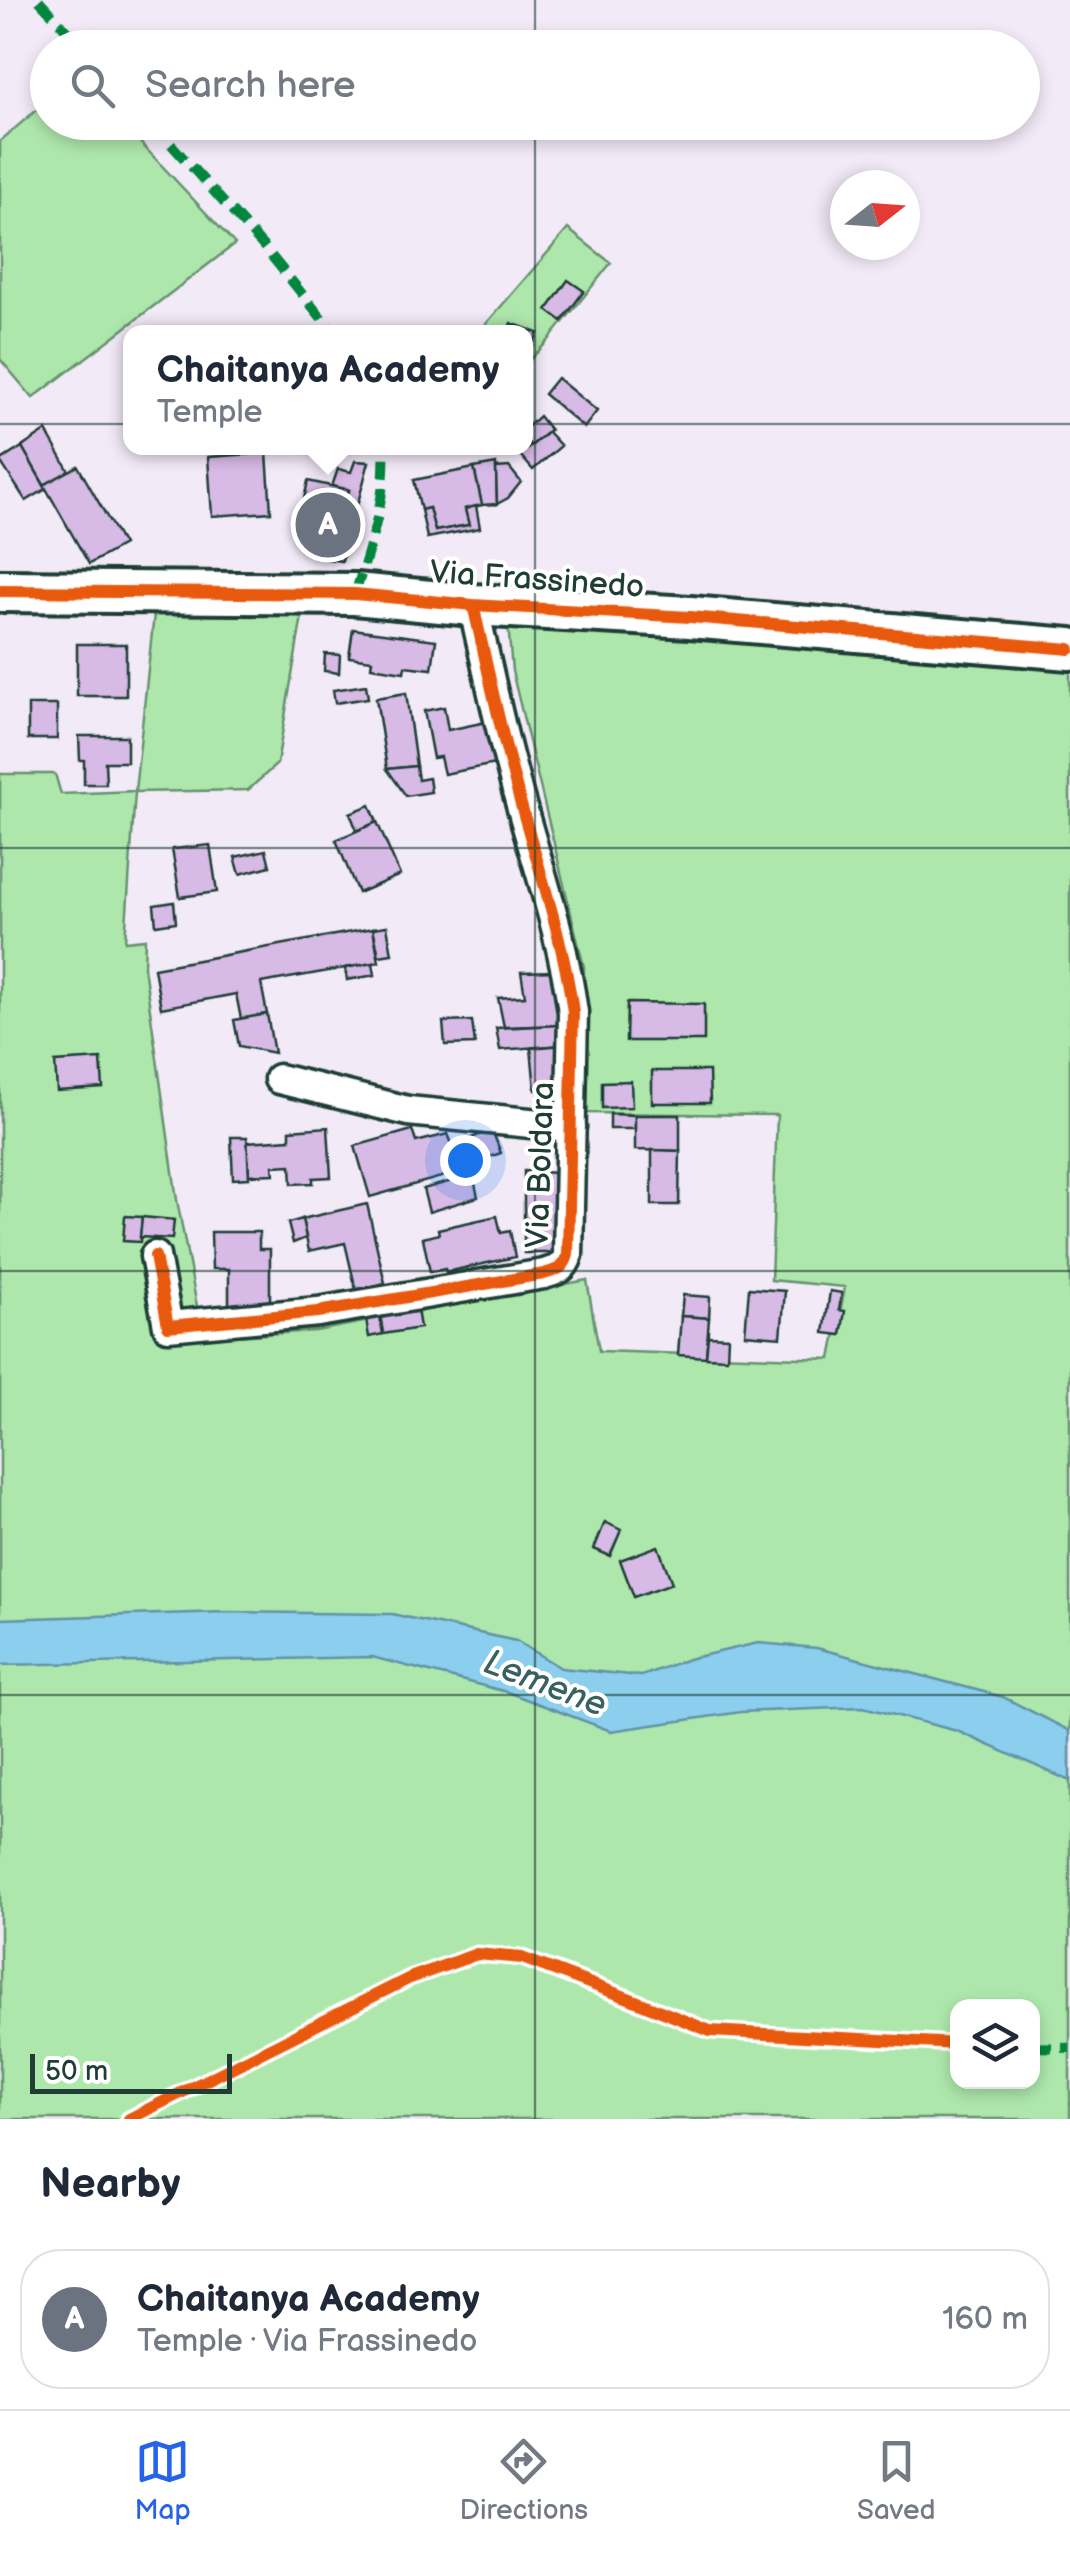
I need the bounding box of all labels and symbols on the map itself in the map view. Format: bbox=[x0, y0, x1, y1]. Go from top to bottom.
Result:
north arrow bbox=[830, 170, 920, 260]
pin: A bbox=[296, 488, 360, 562]
street label: Via Frassinedo bbox=[428, 553, 646, 607]
street label: Via Boldara bbox=[519, 1081, 563, 1249]
your location bbox=[440, 1135, 491, 1186]
water label: Lemene bbox=[478, 1641, 612, 1727]
scale bar bbox=[30, 2049, 232, 2094]

